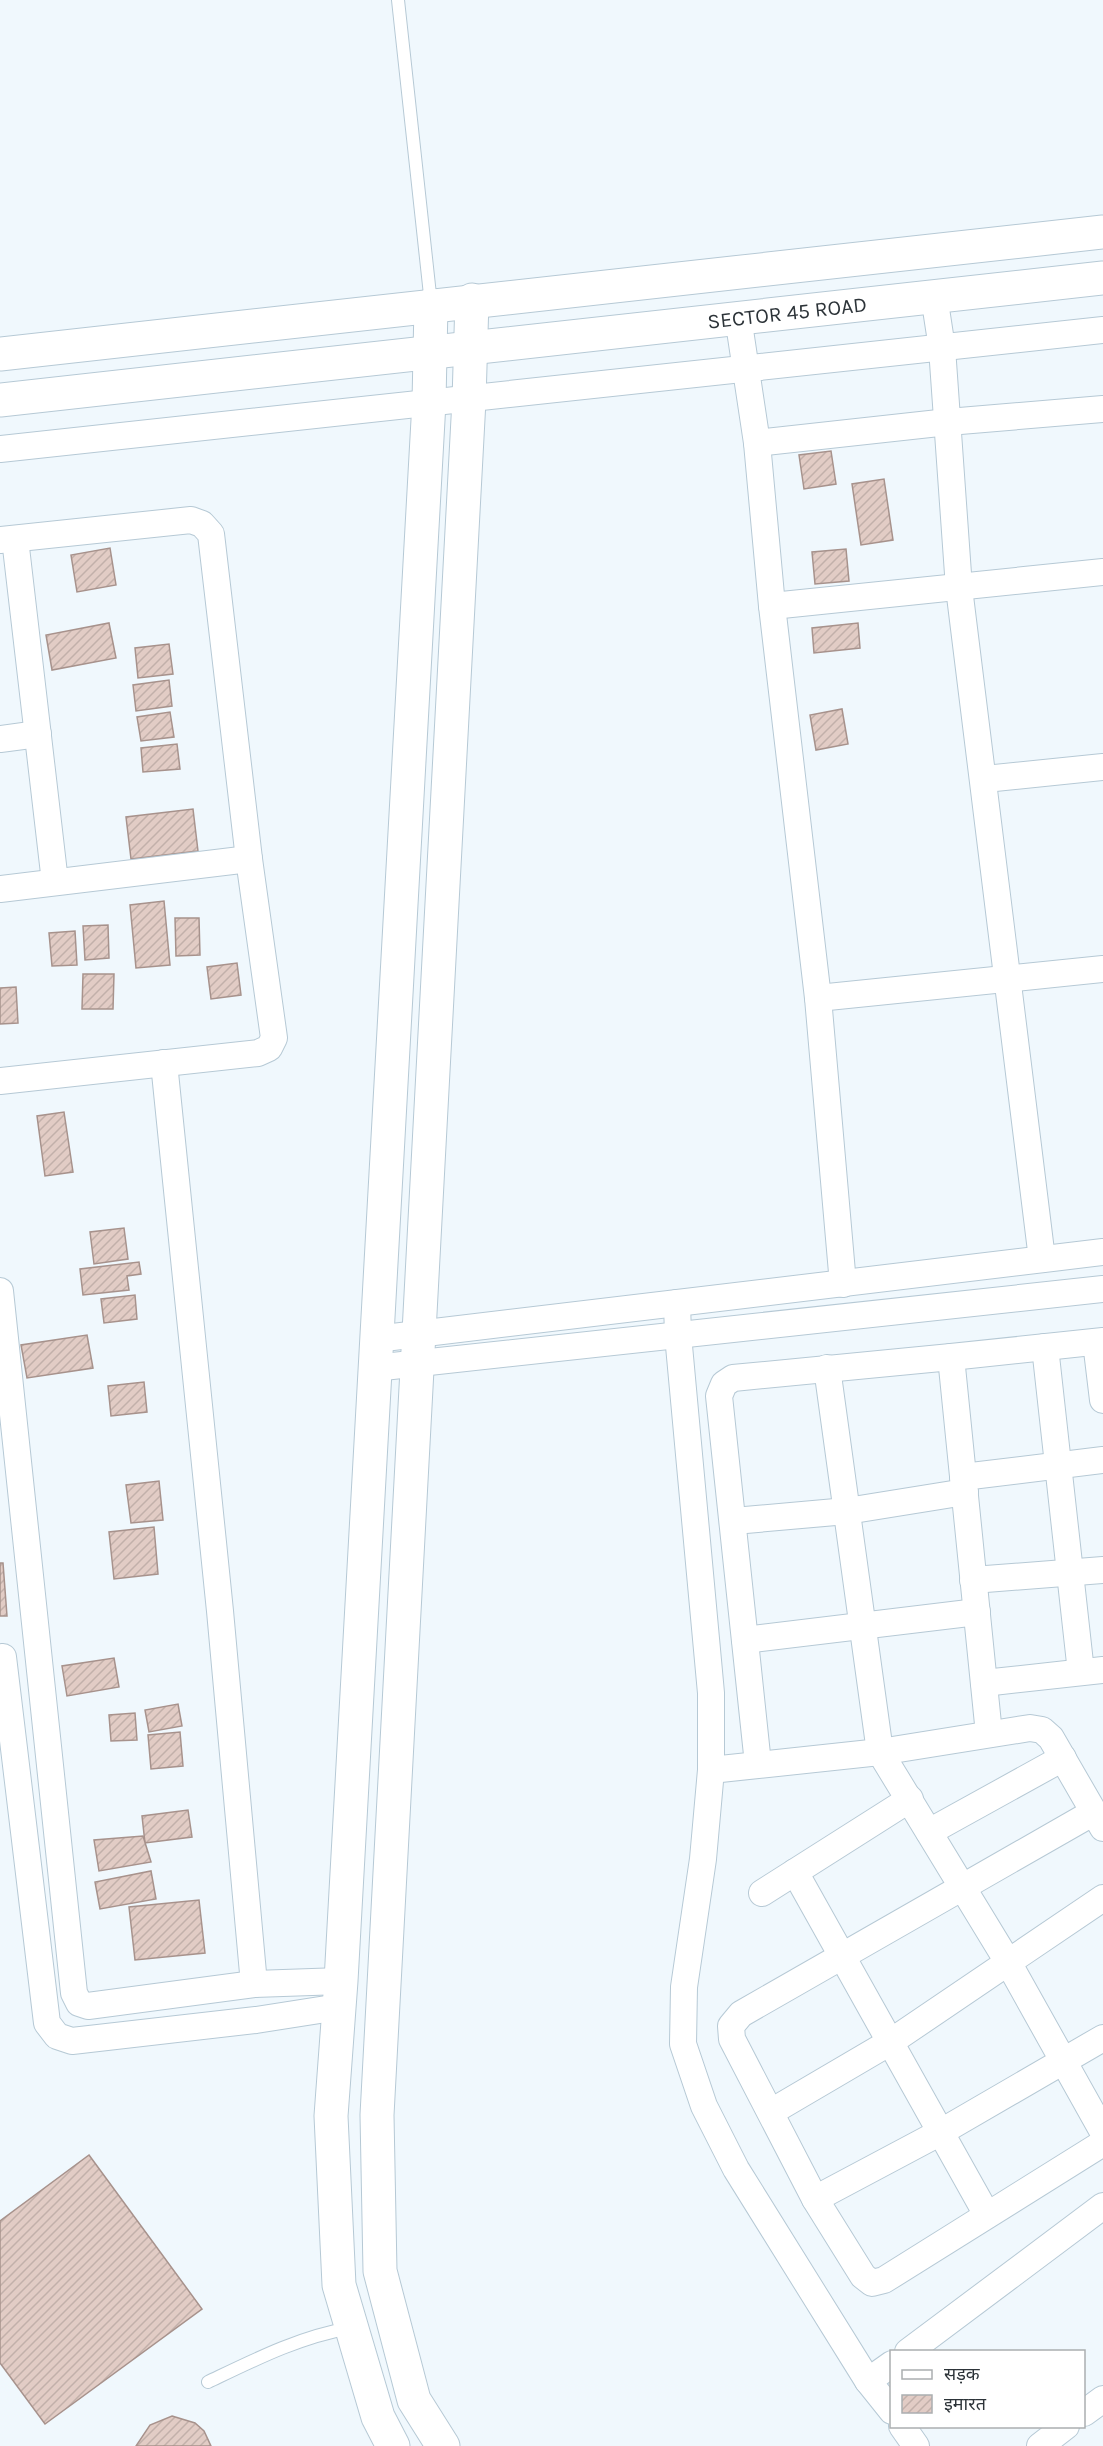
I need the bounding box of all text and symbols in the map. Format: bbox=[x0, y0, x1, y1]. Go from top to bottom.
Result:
street label: SECTOR 45 ROAD bbox=[706, 292, 868, 334]
legend bbox=[890, 2350, 1085, 2428]
text: सड़क bbox=[944, 2363, 981, 2385]
text: इमारत bbox=[944, 2393, 987, 2415]

